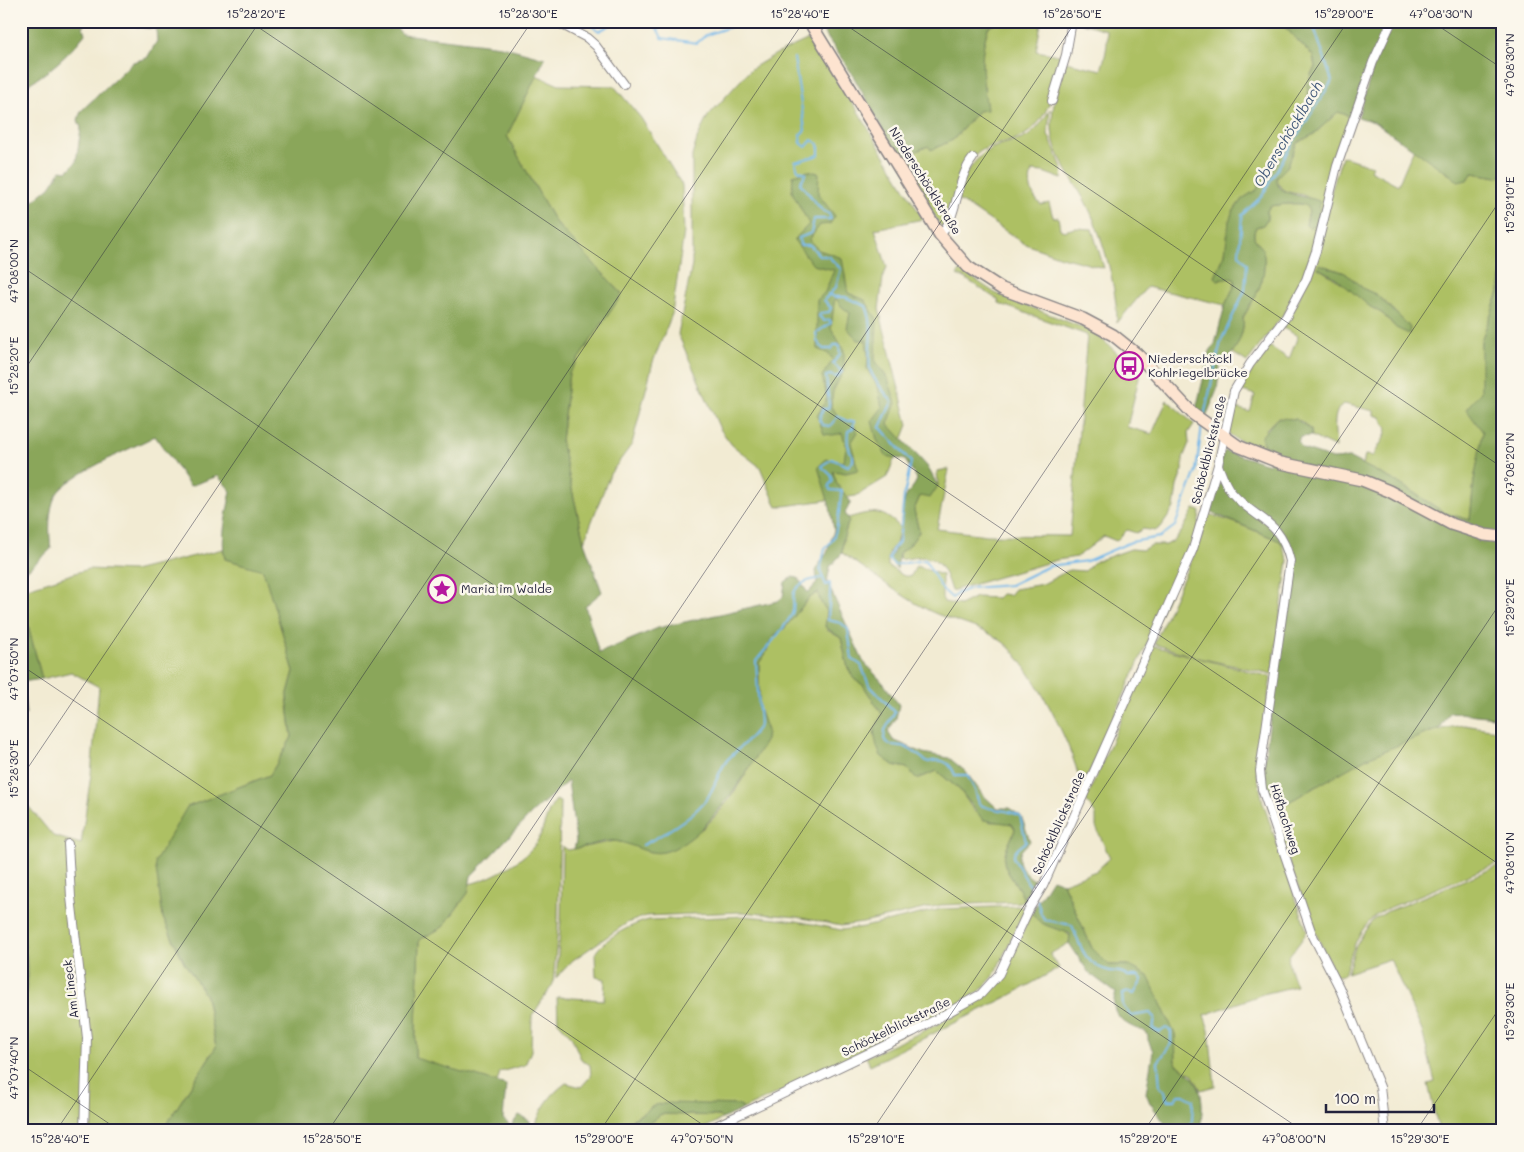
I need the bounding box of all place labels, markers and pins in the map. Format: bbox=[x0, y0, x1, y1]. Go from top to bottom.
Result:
place label: Niederschöckl Kohlriegelbrücke bbox=[1148, 350, 1248, 380]
bus stop icon: Niederschöckl Kohlriegelbrücke bbox=[1114, 351, 1144, 381]
place icon: Maria im Walde bbox=[427, 574, 457, 604]
place label: Maria im Walde bbox=[461, 580, 552, 596]

